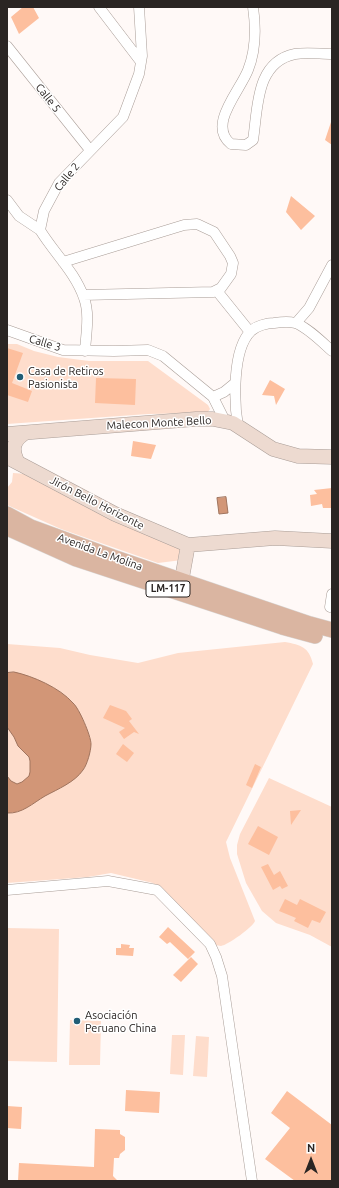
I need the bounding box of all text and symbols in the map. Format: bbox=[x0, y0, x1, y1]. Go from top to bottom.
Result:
street label: Calle 5 bbox=[33, 81, 63, 115]
street label: Calle 2 bbox=[51, 160, 83, 194]
street label: Calle 3 bbox=[27, 332, 63, 354]
place label: Casa de Retiros Pasionista bbox=[28, 364, 104, 390]
marker: Casa de Retiros Pasionista bbox=[15, 372, 25, 382]
street label: Malecon Monte Bello bbox=[106, 414, 212, 432]
street label: Jirón Bello Horizonte bbox=[48, 473, 146, 533]
street label: Avenida La Molina bbox=[56, 531, 144, 573]
road number: LM-117 bbox=[146, 581, 190, 597]
place label: Asociación Peruano China bbox=[85, 1008, 156, 1034]
marker: Asociación Peruano China bbox=[72, 1016, 82, 1026]
north arrow bbox=[291, 1140, 331, 1180]
text: N bbox=[307, 1142, 315, 1154]

